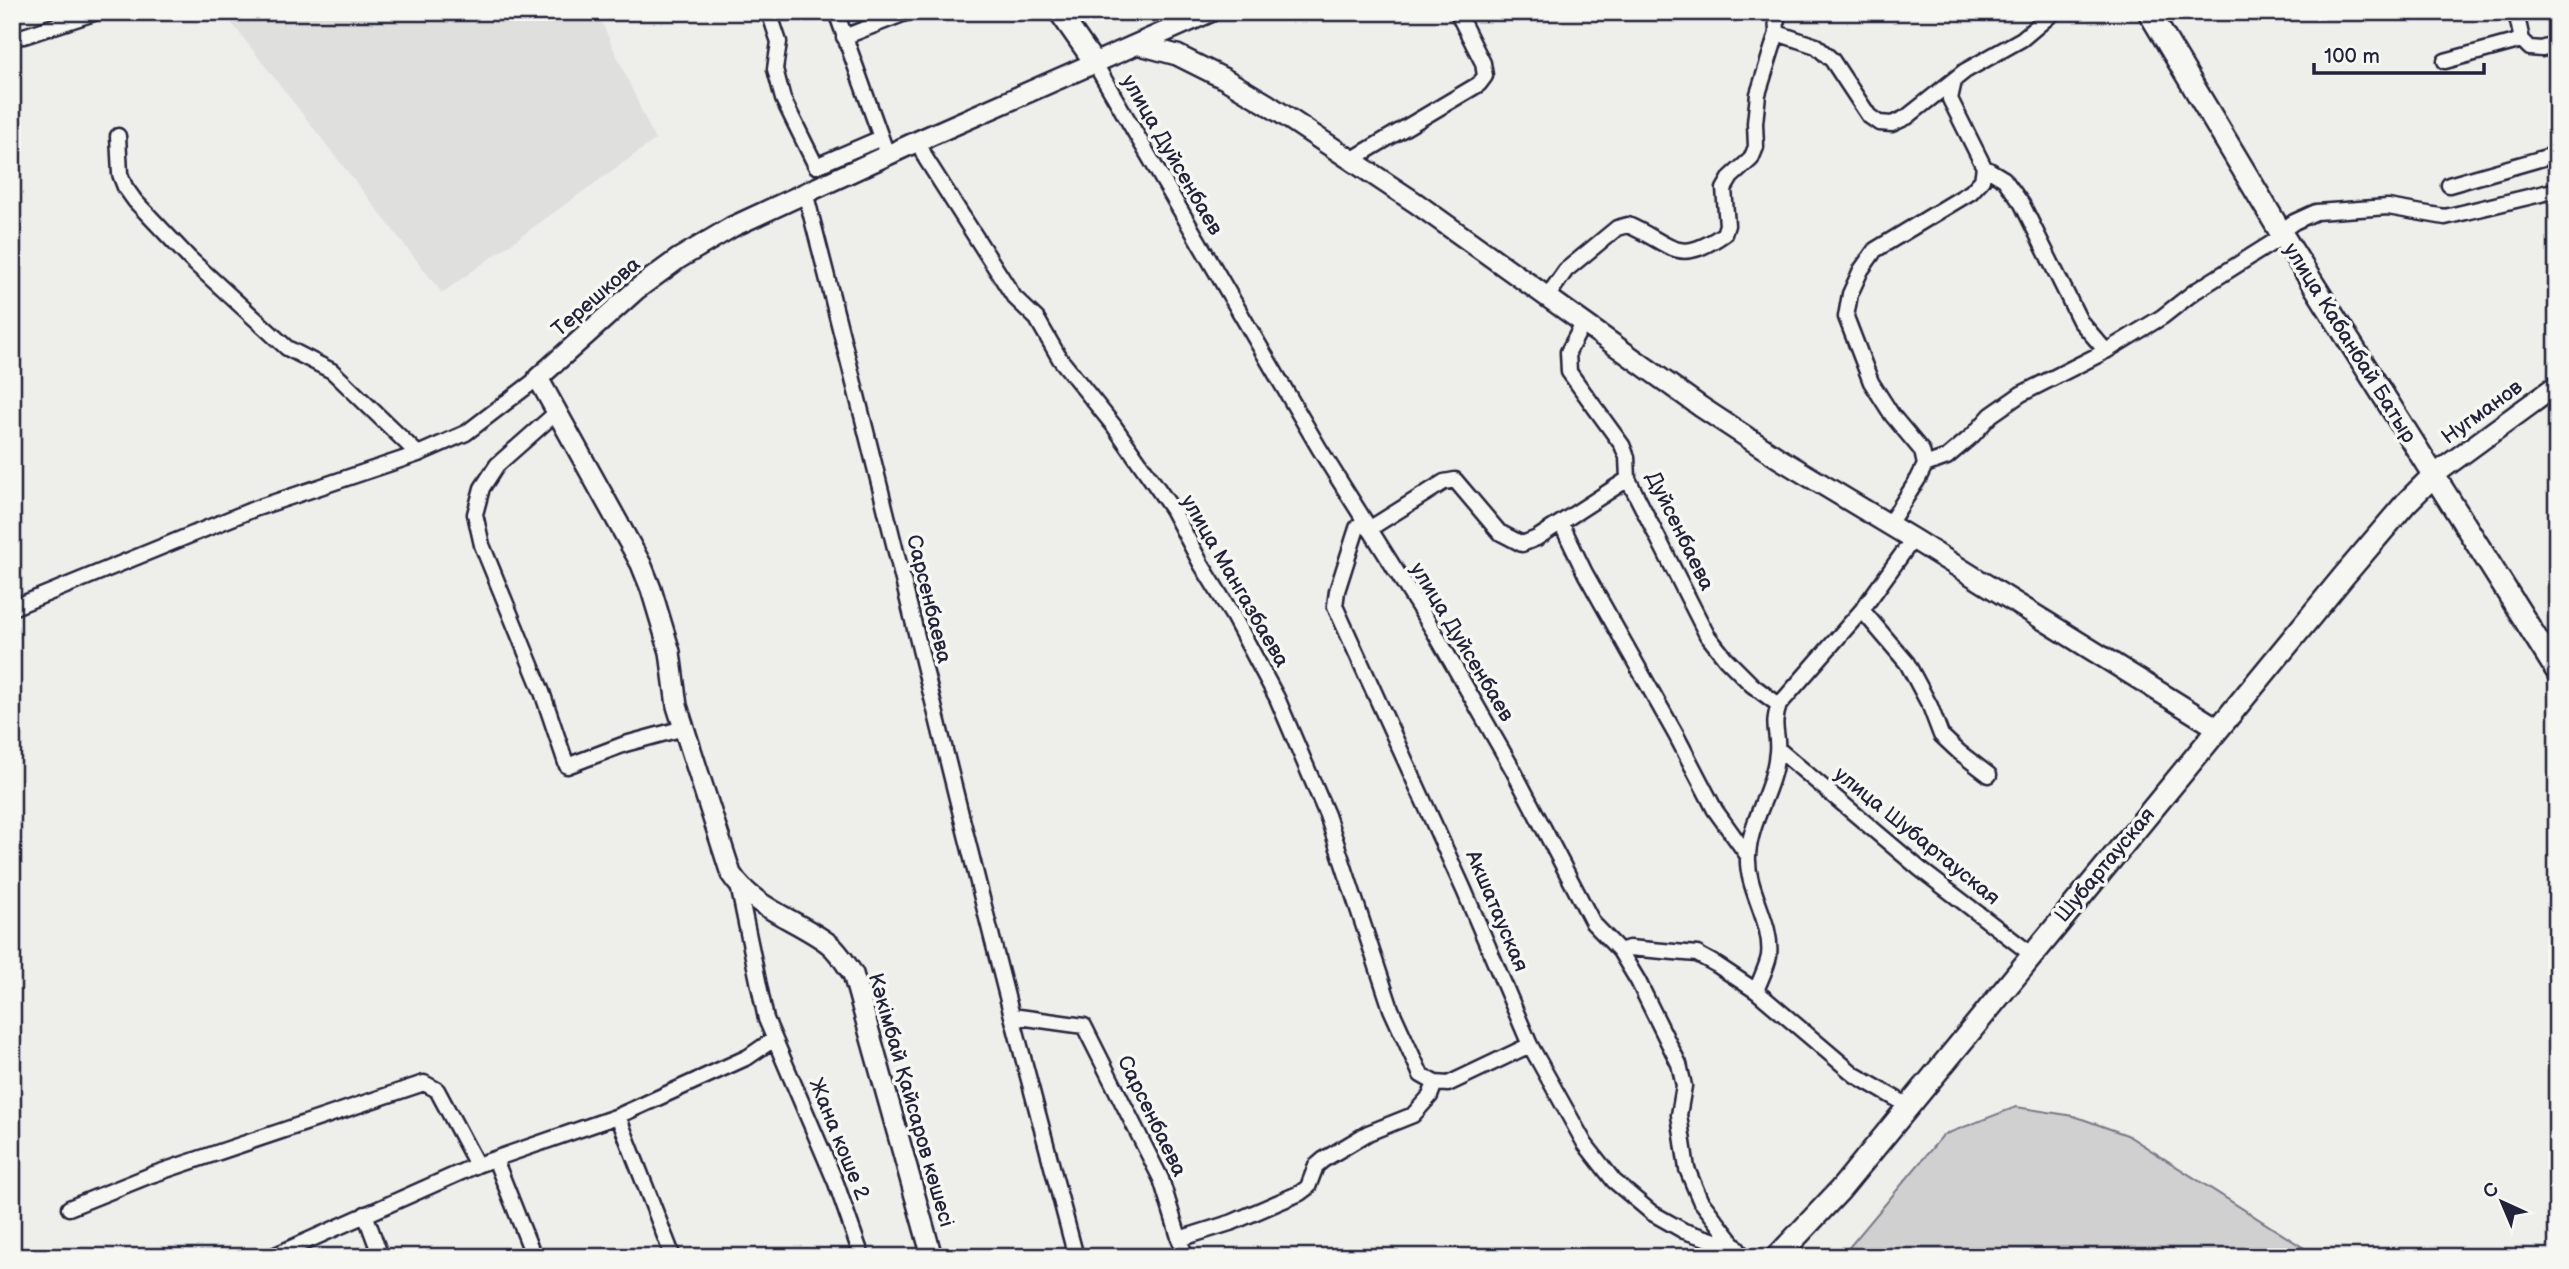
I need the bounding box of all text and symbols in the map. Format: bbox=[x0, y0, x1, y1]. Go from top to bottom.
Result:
scale bar bbox=[2314, 32, 2483, 76]
text: 100 m bbox=[2324, 44, 2380, 69]
street label: улица Дуйсенбаев bbox=[1116, 70, 1228, 240]
street label: улица Кабанбай Батыр bbox=[2278, 239, 2422, 448]
street label: Терешкова bbox=[547, 251, 646, 342]
street label: Нугманов bbox=[2437, 374, 2527, 450]
street label: Дуйсенбаева bbox=[1640, 467, 1720, 595]
street label: улица Мангазбаева bbox=[1175, 490, 1295, 672]
street label: Сарсенбаева bbox=[901, 532, 957, 666]
street label: улица Дуйсенбаев bbox=[1405, 558, 1519, 726]
street label: улица Шубартауская bbox=[1829, 762, 2005, 910]
street label: Шубартауская bbox=[2050, 803, 2160, 927]
street label: Акшатауская bbox=[1460, 846, 1534, 975]
street label: Кәкімбай Қайсаров көшесі bbox=[863, 970, 959, 1230]
street label: Сарсенбаева bbox=[1112, 1051, 1192, 1181]
street label: Жана коше 2 bbox=[803, 1075, 875, 1204]
north arrow bbox=[2468, 1168, 2538, 1238]
text: С bbox=[2478, 1178, 2504, 1204]

